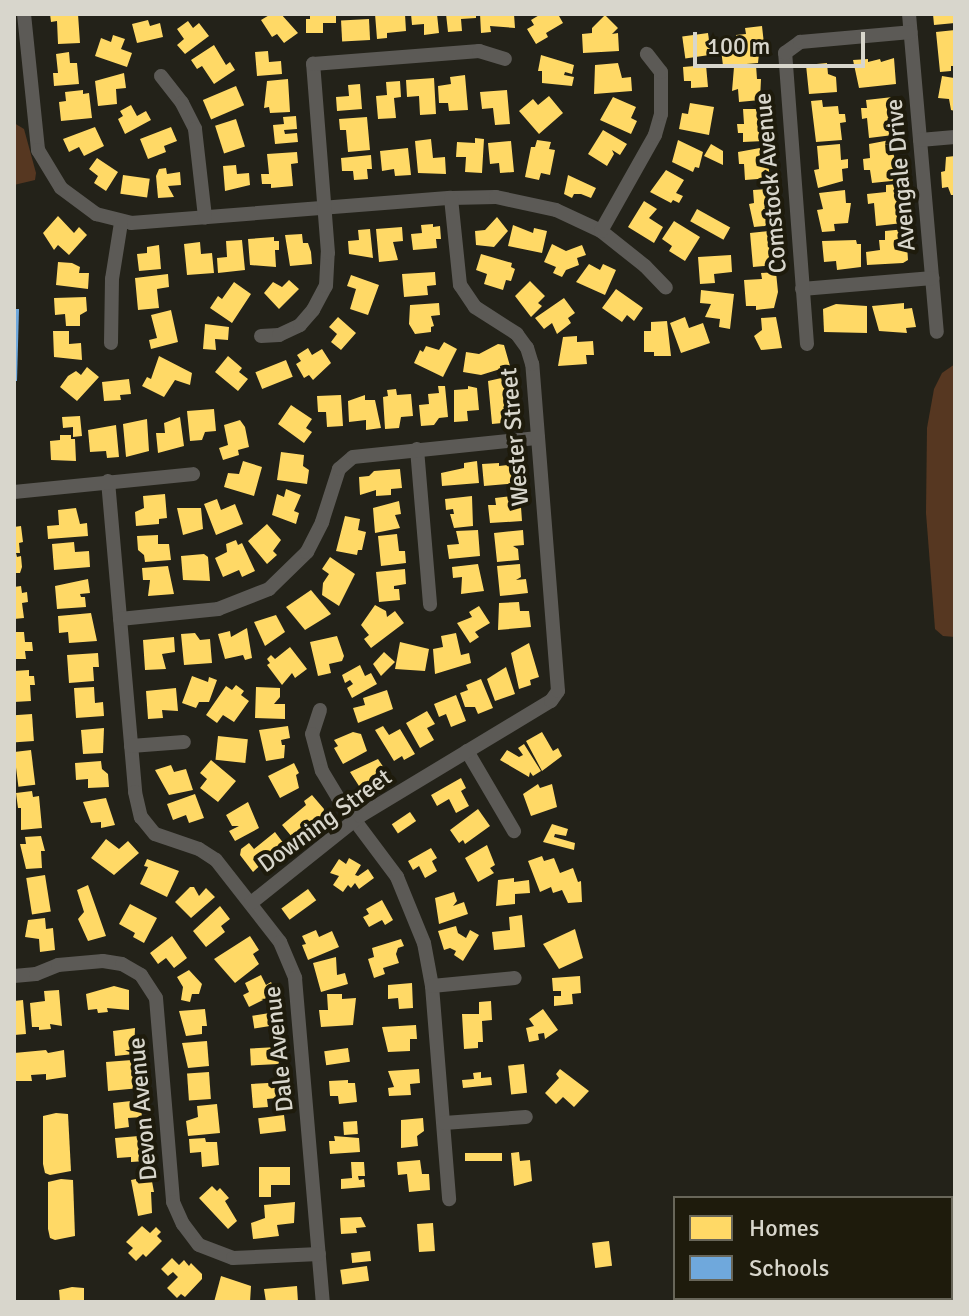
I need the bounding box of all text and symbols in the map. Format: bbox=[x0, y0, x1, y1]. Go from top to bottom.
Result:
scale bar bbox=[697, 16, 869, 66]
text: 100 m bbox=[707, 31, 770, 61]
street label: Comstock Avenue bbox=[749, 92, 793, 274]
street label: Avengale Drive bbox=[880, 98, 922, 252]
street label: Wester Street bbox=[495, 367, 535, 507]
street label: Downing Street bbox=[252, 763, 398, 879]
street label: Dale Avenue bbox=[258, 985, 300, 1113]
street label: Devon Avenue bbox=[122, 1036, 164, 1182]
legend bbox=[673, 1196, 953, 1300]
text: Homes bbox=[749, 1213, 819, 1243]
text: Schools bbox=[749, 1253, 829, 1283]

